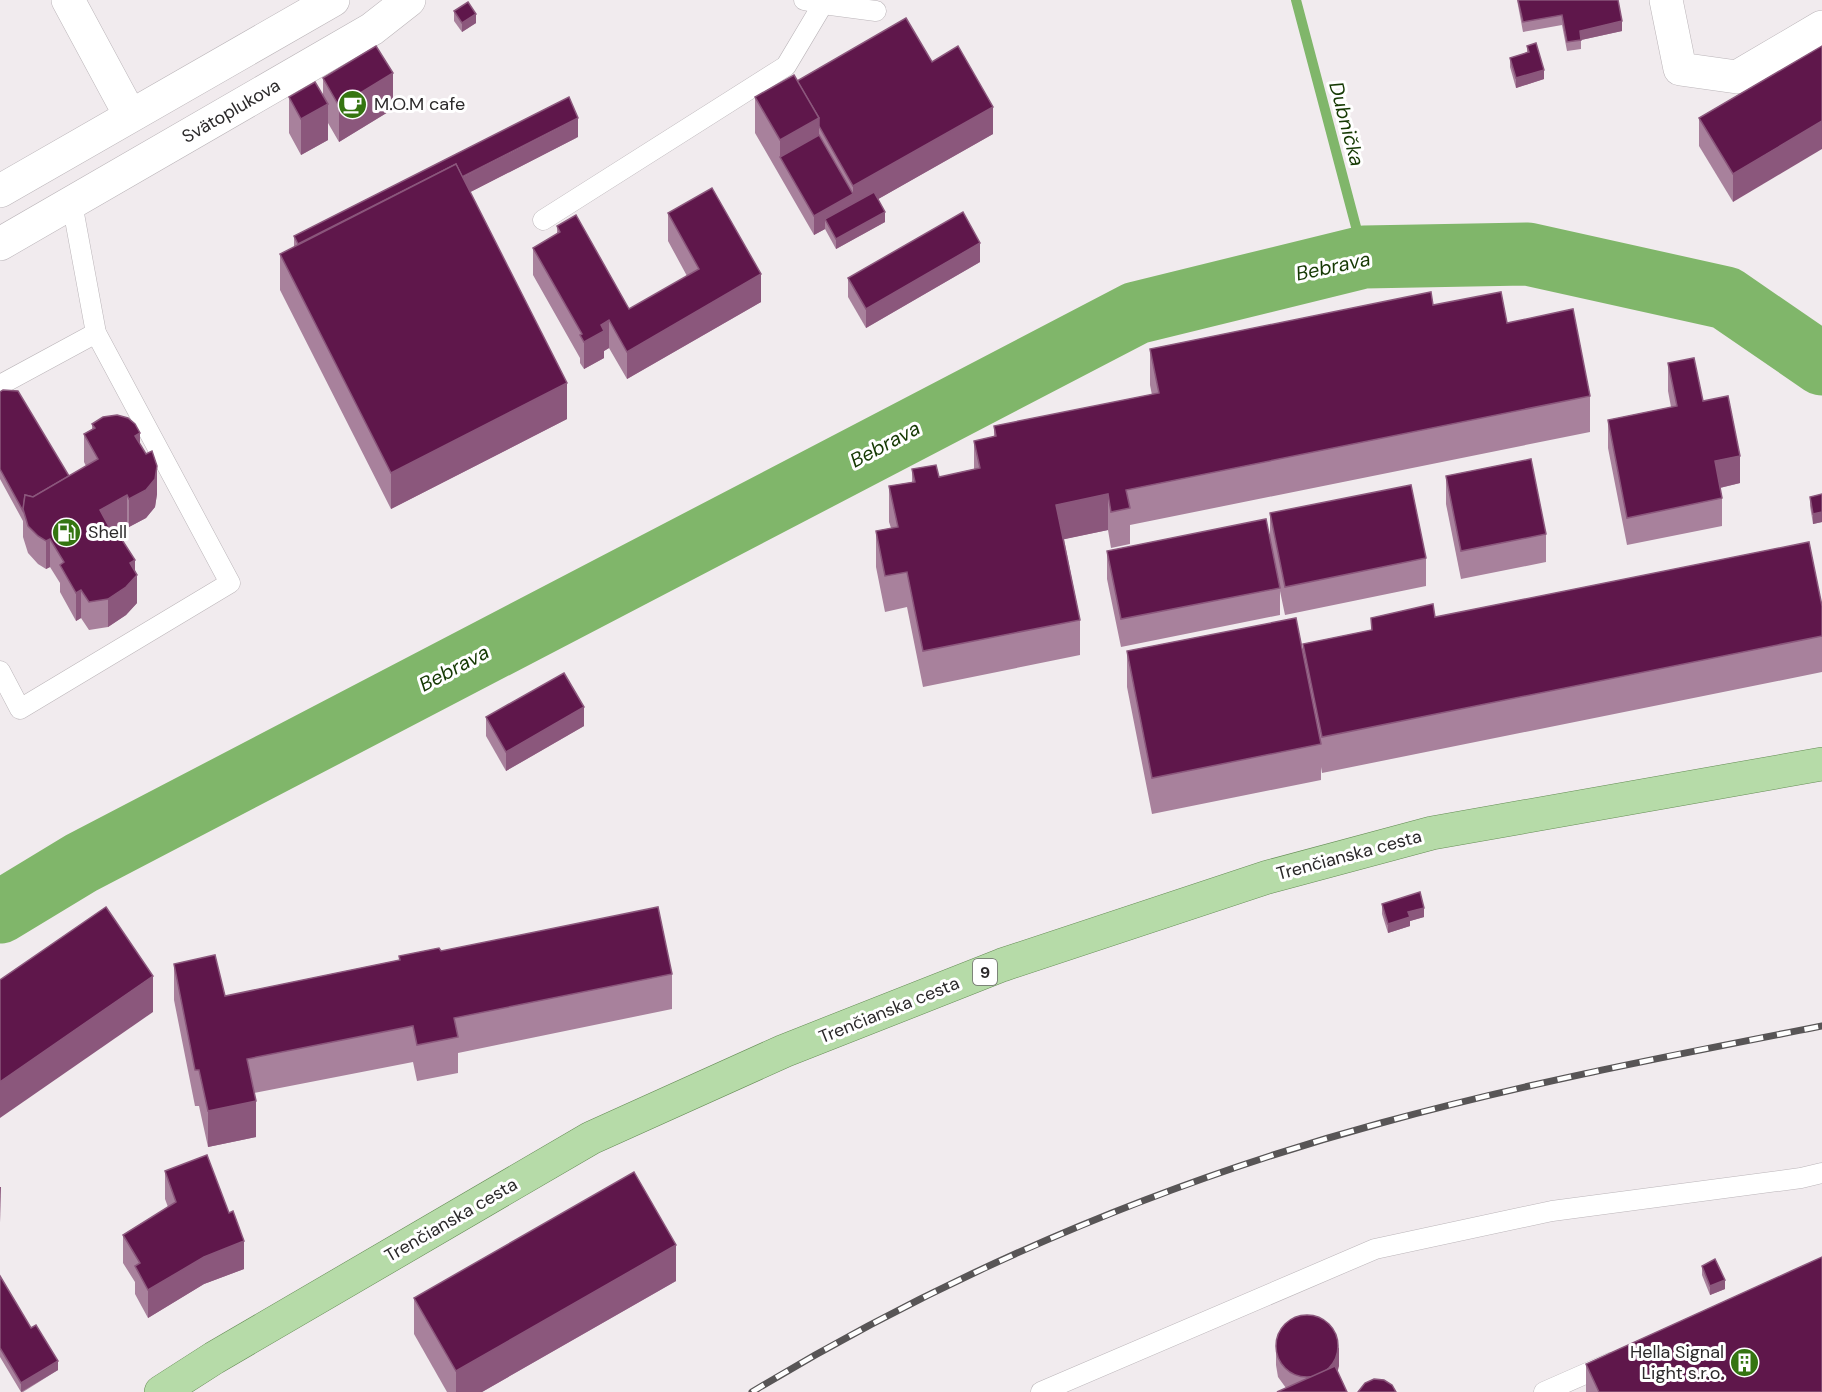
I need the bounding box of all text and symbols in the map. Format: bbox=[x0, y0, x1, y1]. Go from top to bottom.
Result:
street label: Svätoplukova bbox=[178, 73, 284, 149]
water label: Dubnička bbox=[1323, 79, 1371, 169]
cafe icon: M.O.M cafe bbox=[337, 88, 369, 120]
place label: M.O.M cafe bbox=[374, 92, 465, 116]
water label: Bebrava bbox=[1293, 245, 1373, 287]
water label: Bebrava bbox=[845, 415, 925, 473]
fuel station icon: Shell bbox=[51, 516, 83, 548]
place label: Shell bbox=[88, 520, 127, 544]
water label: Bebrava bbox=[414, 639, 494, 697]
street label: Trenčianska cesta bbox=[1274, 824, 1424, 886]
road number: 9 bbox=[973, 959, 997, 985]
street label: Trenčianska cesta bbox=[815, 971, 963, 1049]
street label: Trenčianska cesta bbox=[380, 1172, 522, 1268]
place label: Hella Signal Light s.r.o. bbox=[1630, 1340, 1724, 1385]
building icon: Hella Signal Light s.r.o. bbox=[1729, 1346, 1761, 1378]

